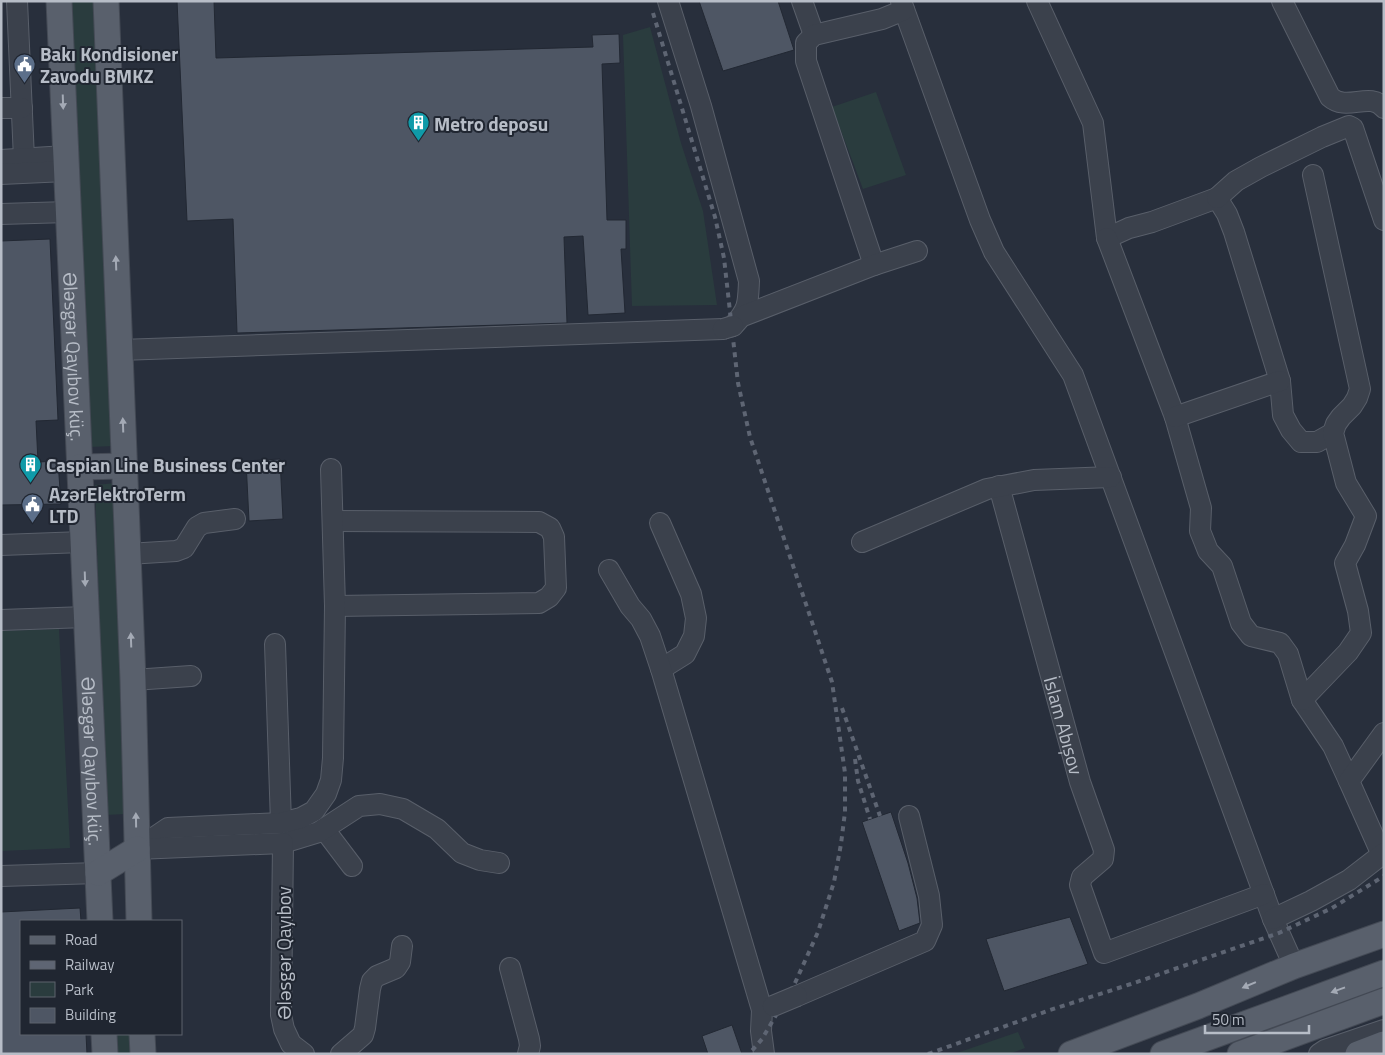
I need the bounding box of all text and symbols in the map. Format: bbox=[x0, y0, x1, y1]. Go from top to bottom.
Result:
place label: Bakı Kondisioner Zavodu BMKZ bbox=[40, 39, 178, 90]
public building icon: Bakı Kondisioner Zavodu BMKZ bbox=[12, 52, 36, 83]
one-way arrow bbox=[60, 95, 68, 111]
place label: Metro deposu bbox=[434, 109, 548, 138]
building icon: Metro deposu bbox=[406, 111, 430, 142]
one-way arrow bbox=[112, 255, 120, 271]
street label: Ələsgər Qayıbov küç. bbox=[57, 271, 93, 442]
one-way arrow bbox=[118, 417, 126, 433]
place label: Caspian Line Business Center bbox=[46, 450, 285, 479]
building icon: Caspian Line Business Center bbox=[18, 452, 42, 483]
place label: AzərElektroTerm LTD bbox=[49, 479, 186, 530]
public building icon: AzərElektroTerm LTD bbox=[21, 492, 45, 523]
one-way arrow bbox=[81, 572, 89, 588]
one-way arrow bbox=[127, 632, 135, 648]
street label: İslam Abışov bbox=[1037, 673, 1092, 778]
street label: Ələsgər Qayıbov küç. bbox=[75, 676, 111, 846]
one-way arrow bbox=[132, 812, 140, 828]
street label: Ələsgər Qayıbov bbox=[269, 886, 298, 1020]
legend bbox=[20, 920, 182, 1035]
text: Road bbox=[65, 928, 97, 951]
text: Railway bbox=[65, 953, 115, 976]
text: Park bbox=[65, 978, 94, 1001]
one-way arrow bbox=[1242, 982, 1256, 990]
one-way arrow bbox=[1330, 986, 1345, 994]
scale bar bbox=[1205, 1002, 1309, 1034]
text: Building bbox=[65, 1003, 116, 1026]
text: 50 m bbox=[1212, 1008, 1245, 1031]

